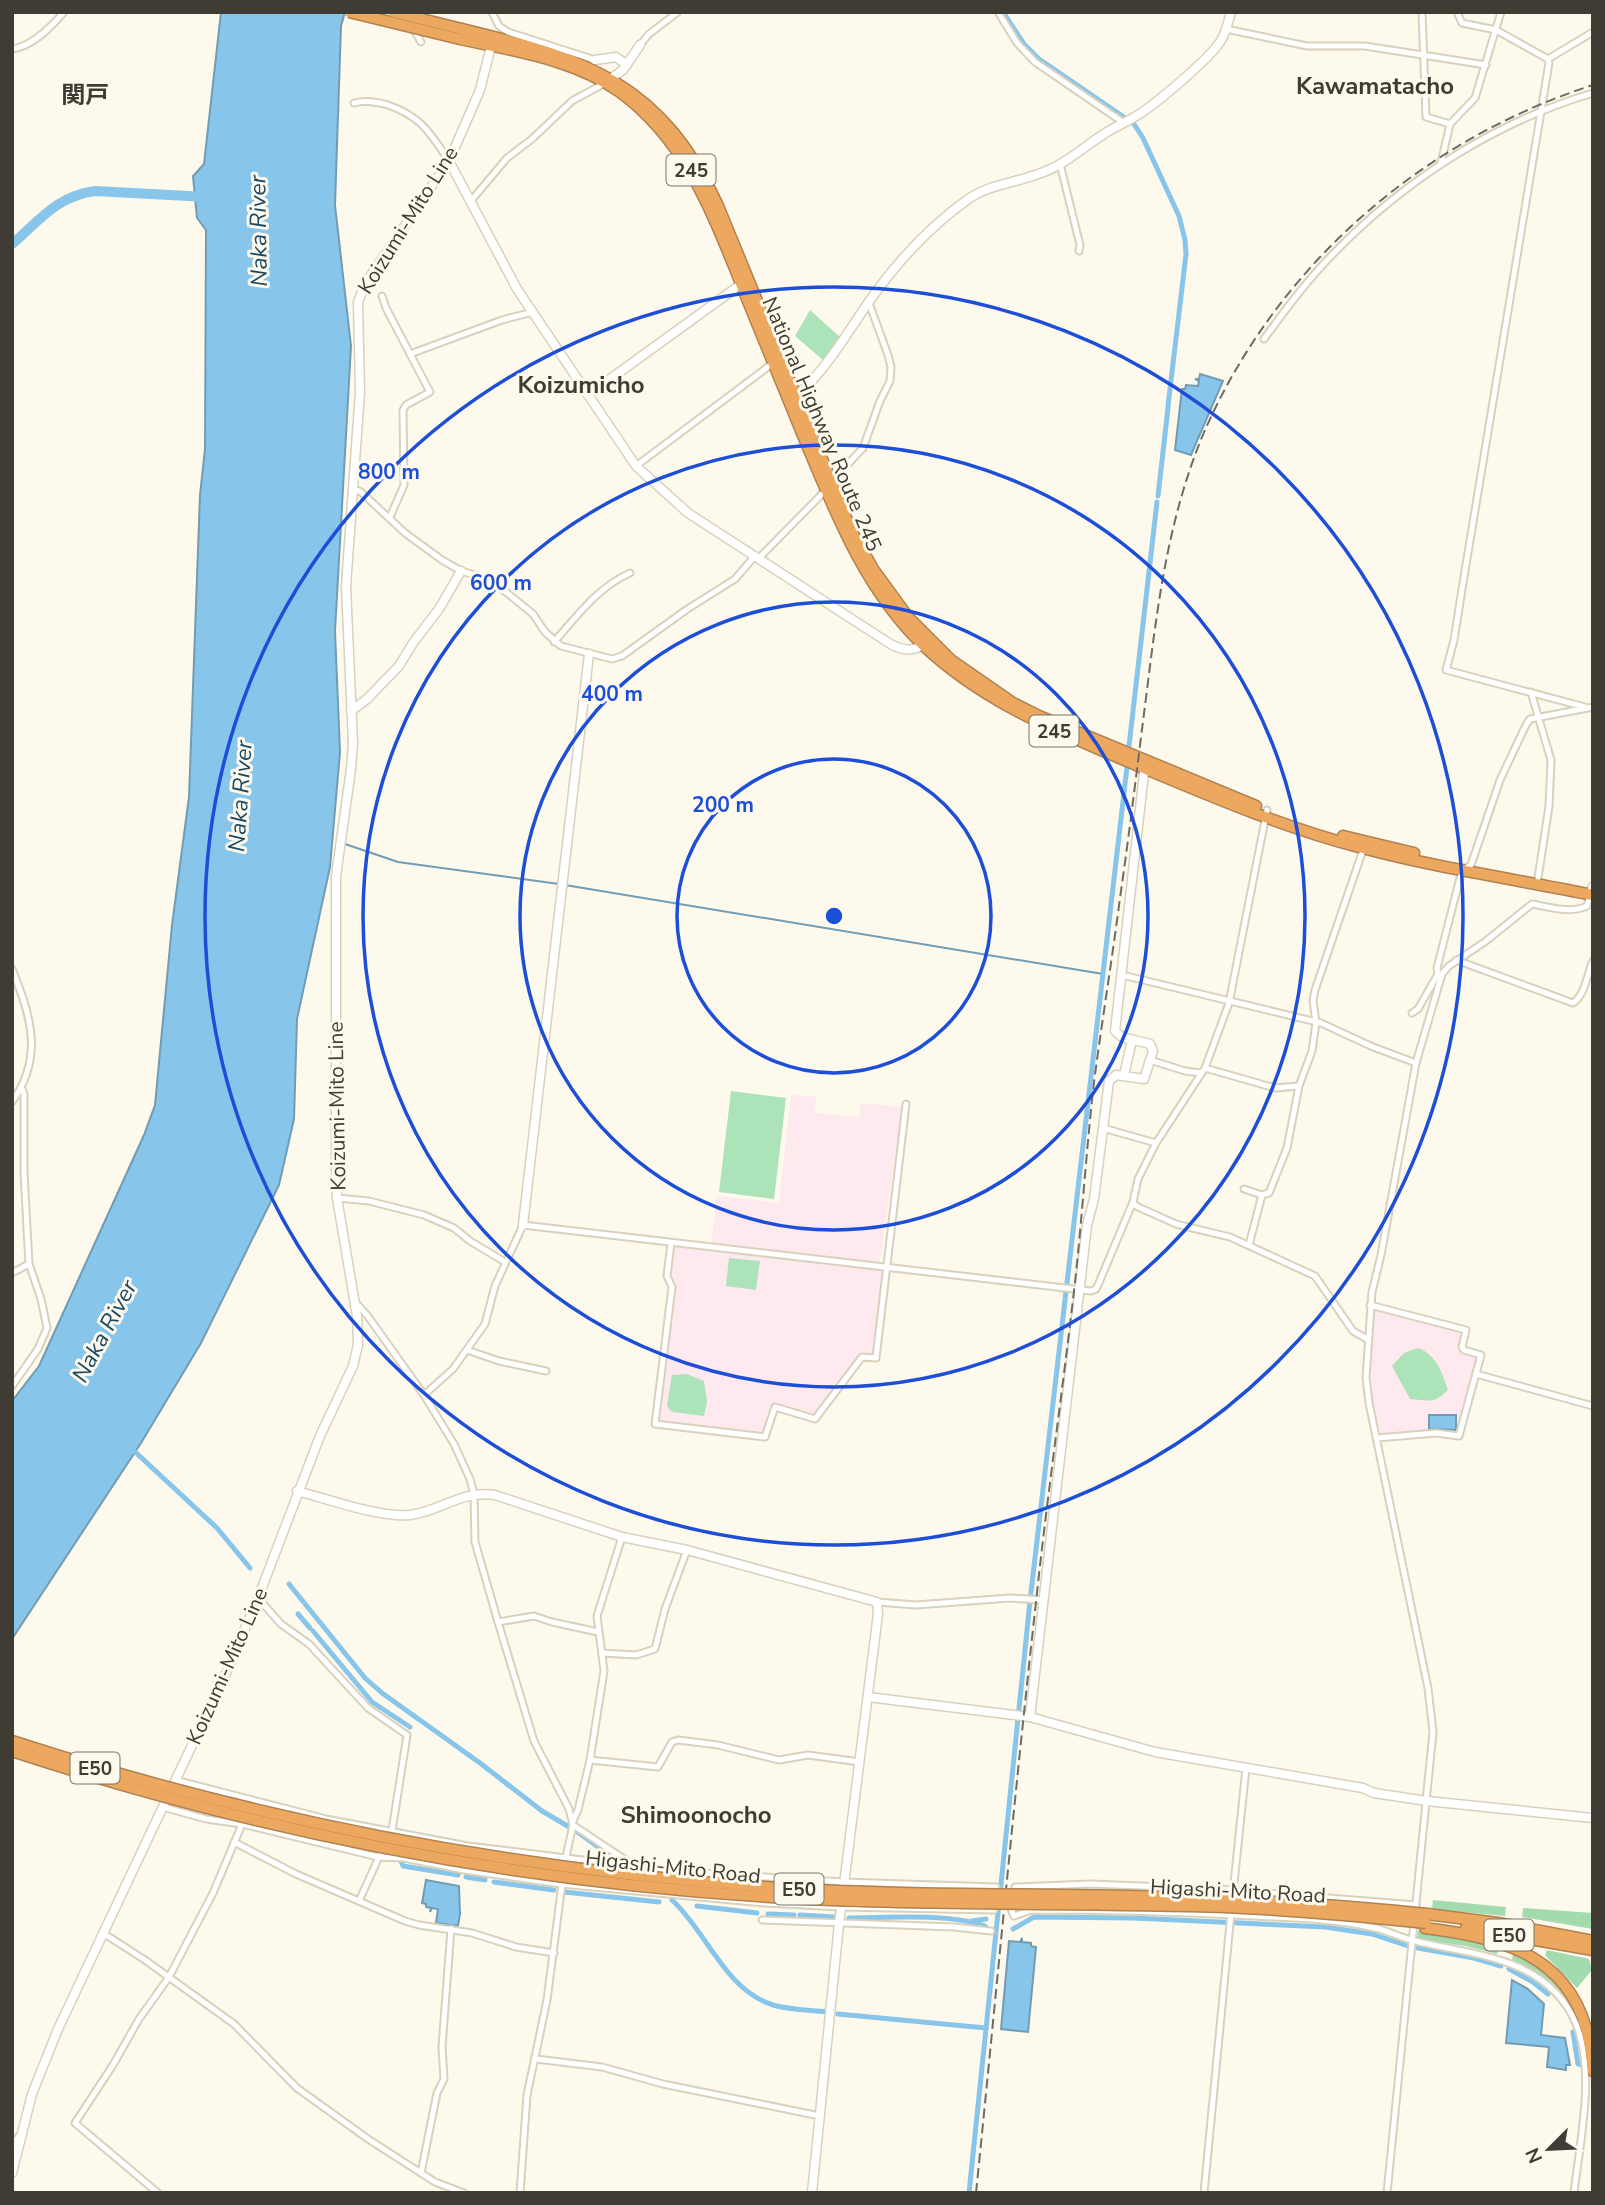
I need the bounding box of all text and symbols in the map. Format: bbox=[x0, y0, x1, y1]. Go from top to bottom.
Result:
district label: Kawamatacho bbox=[1296, 70, 1454, 102]
district label: 関戸 bbox=[61, 79, 109, 111]
street label: Koizumi-Mito Line bbox=[351, 141, 465, 299]
road number: 245 bbox=[666, 154, 716, 186]
water label: Naka River bbox=[242, 174, 275, 287]
street label: National Highway Route 245 bbox=[756, 293, 888, 555]
district label: Koizumicho bbox=[517, 369, 645, 401]
text: 800 m bbox=[358, 458, 420, 486]
text: 600 m bbox=[470, 569, 532, 597]
text: 400 m bbox=[581, 680, 643, 708]
road number: 245 bbox=[1030, 716, 1078, 746]
water label: Naka River bbox=[221, 739, 260, 853]
text: 200 m bbox=[692, 791, 754, 819]
centre of rings bbox=[822, 904, 846, 928]
street label: Koizumi-Mito Line bbox=[322, 1021, 352, 1191]
water label: Naka River bbox=[65, 1274, 145, 1388]
street label: Koizumi-Mito Line bbox=[180, 1583, 274, 1749]
road number: E50 bbox=[70, 1752, 119, 1784]
district label: Shimoonocho bbox=[620, 1799, 772, 1831]
street label: Higashi-Mito Road bbox=[584, 1844, 762, 1890]
street label: Higashi-Mito Road bbox=[1149, 1872, 1327, 1910]
road number: E50 bbox=[774, 1873, 824, 1904]
road number: E50 bbox=[1484, 1920, 1534, 1951]
north arrow bbox=[1514, 2114, 1584, 2184]
text: N bbox=[1520, 2144, 1549, 2167]

